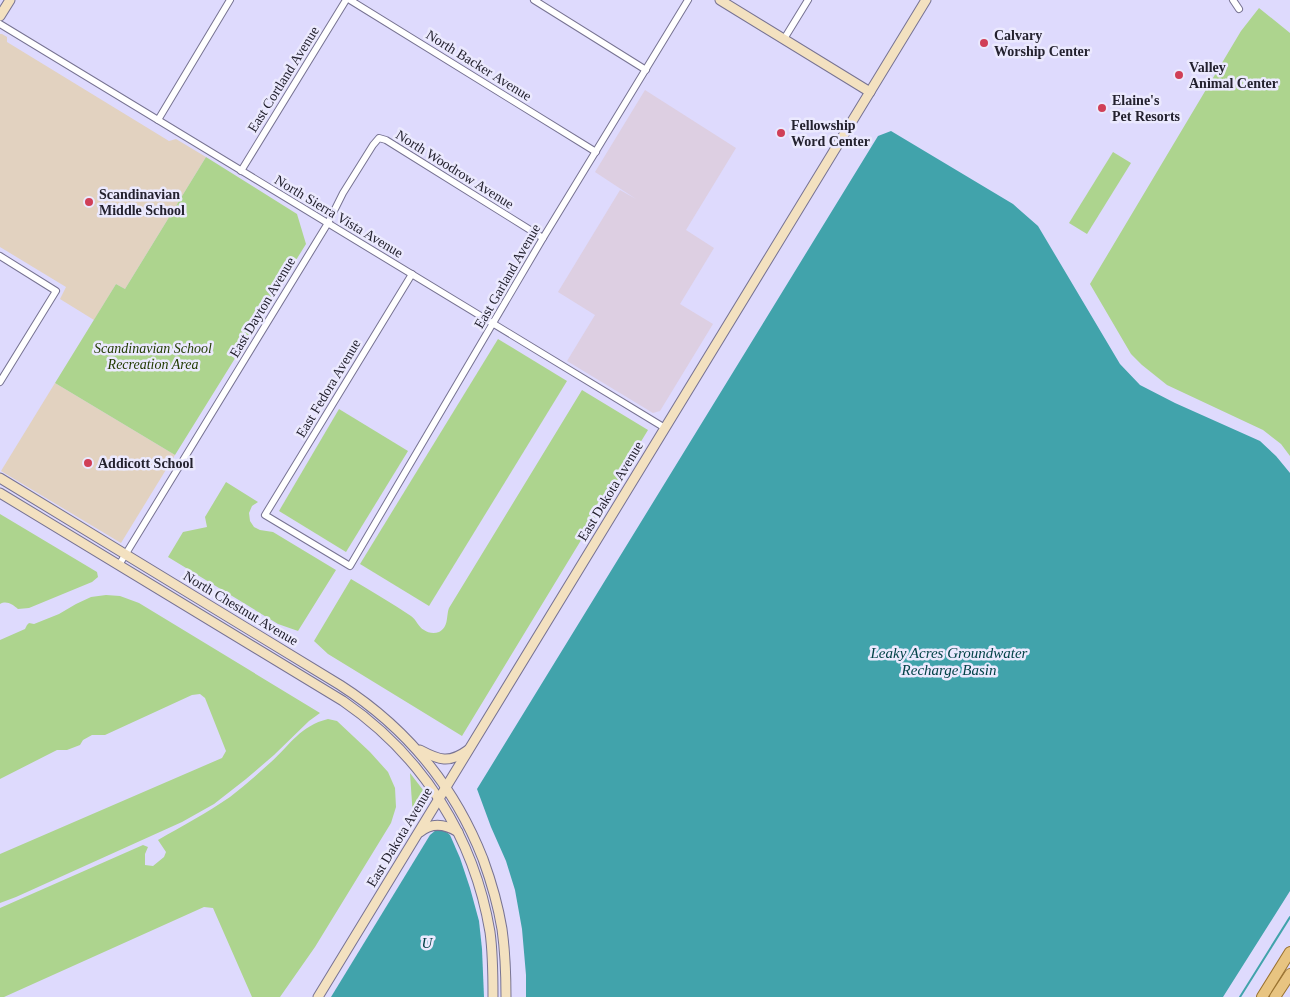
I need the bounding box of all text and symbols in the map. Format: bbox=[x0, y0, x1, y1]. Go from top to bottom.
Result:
street label: East Cortland Avenue bbox=[245, 24, 322, 135]
street label: North Backer Avenue bbox=[423, 27, 534, 104]
place label: Calvary Worship Center bbox=[994, 28, 1090, 59]
marker: Calvary Worship Center bbox=[978, 37, 990, 49]
place label: Valley Animal Center bbox=[1189, 60, 1278, 91]
marker: Valley Animal Center bbox=[1173, 69, 1185, 81]
place label: Elaine's Pet Resorts bbox=[1112, 93, 1181, 124]
marker: Elaine's Pet Resorts bbox=[1096, 102, 1108, 114]
place label: Fellowship Word Center bbox=[791, 118, 870, 149]
street label: North Woodrow Avenue bbox=[393, 127, 516, 212]
marker: Fellowship Word Center bbox=[775, 127, 787, 139]
street label: North Sierra Vista Avenue bbox=[272, 172, 406, 261]
place label: Scandinavian Middle School bbox=[99, 187, 185, 218]
marker: Scandinavian Middle School bbox=[83, 196, 95, 208]
street label: East Garland Avenue bbox=[471, 221, 543, 331]
street label: East Dayton Avenue bbox=[227, 255, 298, 360]
street label: East Fedora Avenue bbox=[293, 337, 364, 440]
park label: Scandinavian School Recreation Area bbox=[94, 341, 212, 372]
street label: East Dakota Avenue bbox=[575, 439, 646, 544]
place label: Addicott School bbox=[98, 456, 193, 471]
marker: Addicott School bbox=[82, 457, 94, 469]
street label: North Chestnut Avenue bbox=[181, 568, 301, 649]
water label: Leaky Acres Groundwater Recharge Basin bbox=[870, 645, 1028, 678]
street label: East Dakota Avenue bbox=[364, 785, 435, 890]
water label: U bbox=[422, 935, 434, 951]

